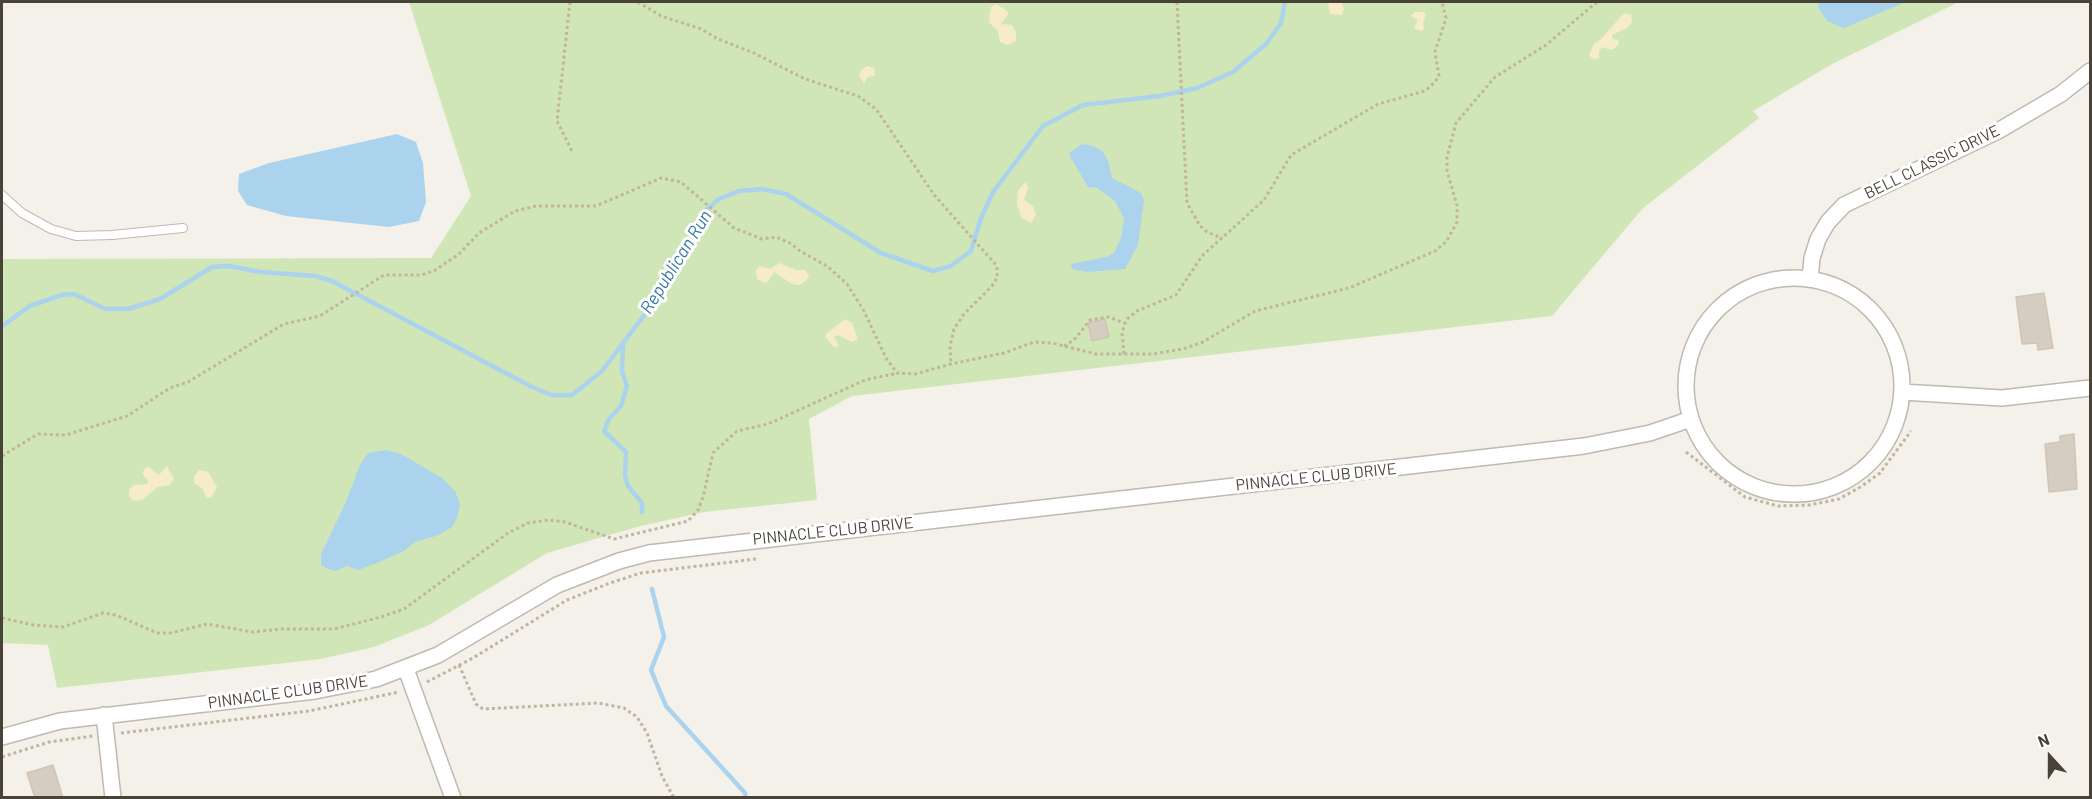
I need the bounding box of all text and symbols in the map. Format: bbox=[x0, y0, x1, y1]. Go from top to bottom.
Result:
street label: BELL CLASSIC DRIVE bbox=[1861, 121, 2003, 203]
water label: Republican Run bbox=[636, 206, 716, 318]
street label: PINNACLE CLUB DRIVE bbox=[1235, 459, 1397, 495]
street label: PINNACLE CLUB DRIVE bbox=[752, 513, 914, 549]
street label: PINNACLE CLUB DRIVE bbox=[207, 671, 369, 713]
north arrow bbox=[2020, 727, 2080, 787]
text: N bbox=[2035, 729, 2052, 751]

